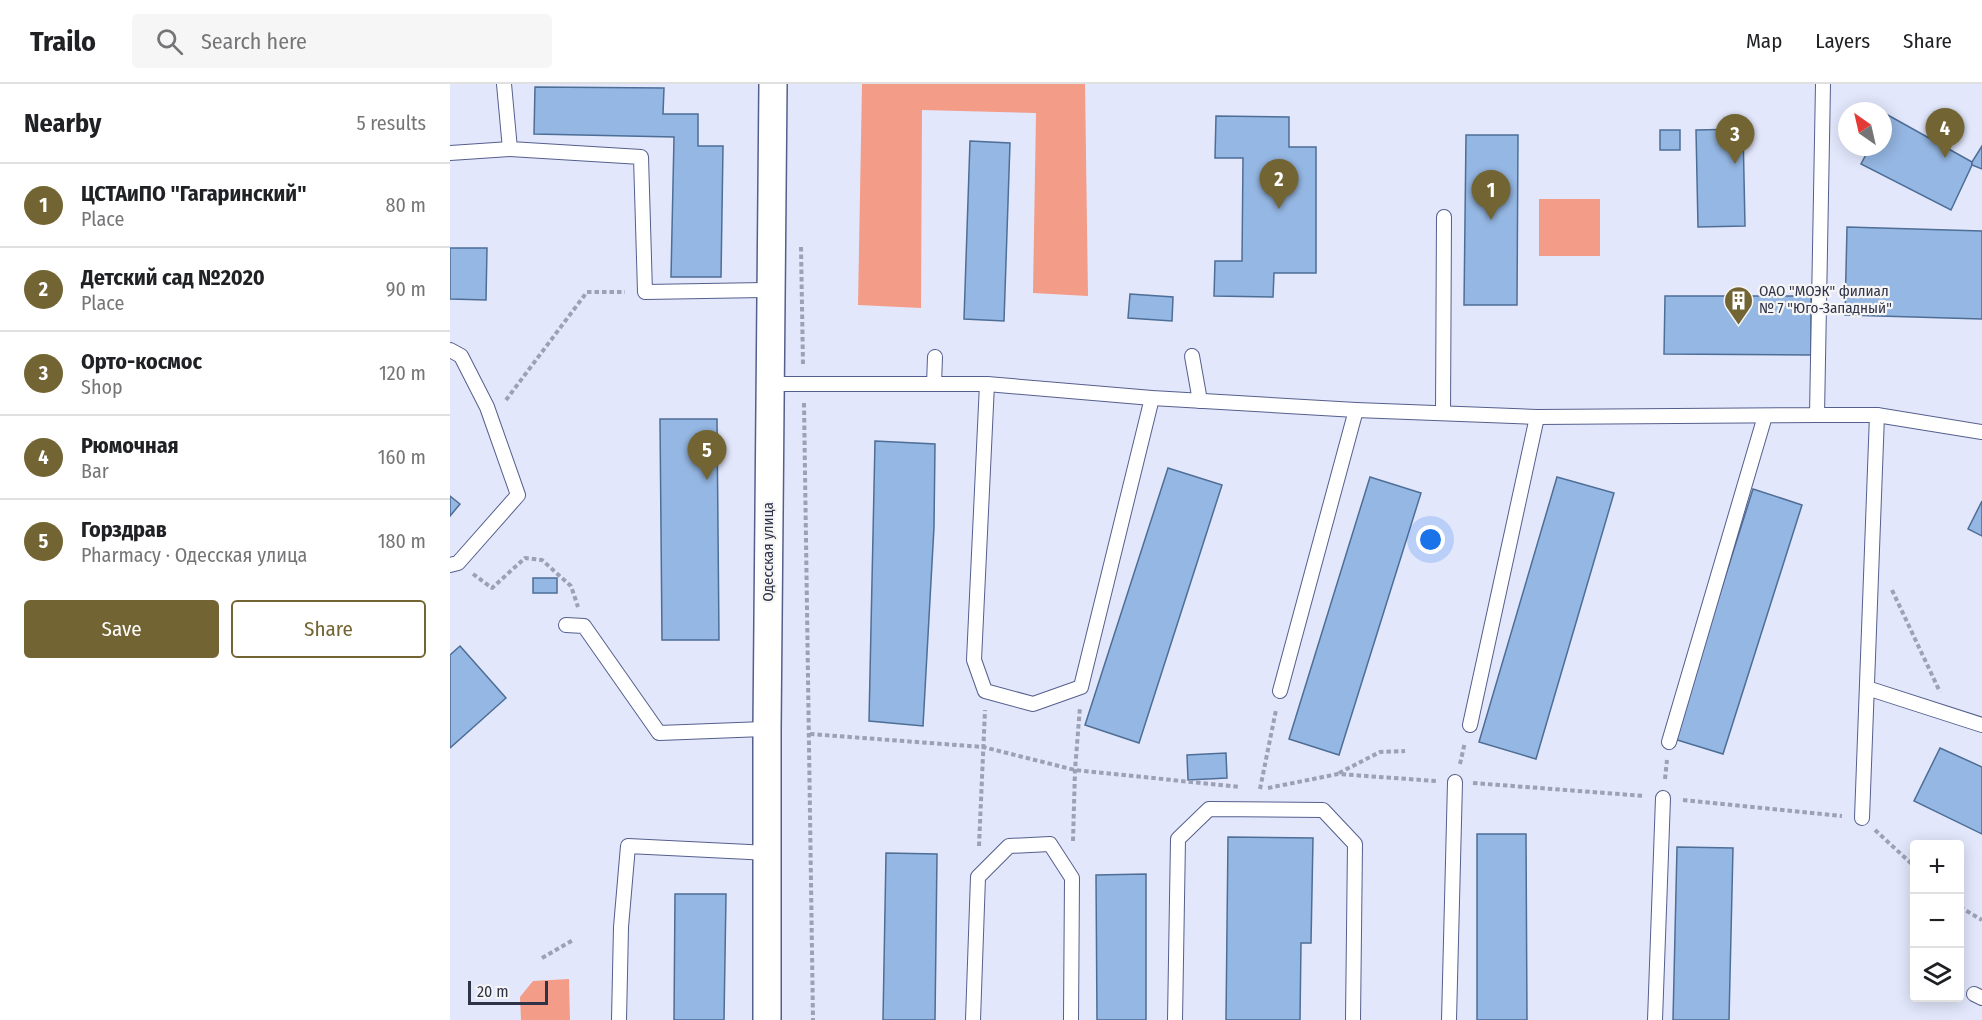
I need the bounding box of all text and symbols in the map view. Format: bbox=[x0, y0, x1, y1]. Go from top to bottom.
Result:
search box bbox=[132, 14, 552, 68]
text: Trailo bbox=[30, 25, 96, 58]
icon: search bbox=[153, 25, 186, 58]
text: Search here bbox=[201, 28, 307, 55]
text: Map bbox=[1746, 28, 1782, 54]
text: Layers bbox=[1815, 28, 1870, 54]
text: Share bbox=[1903, 28, 1952, 54]
north arrow bbox=[1838, 102, 1892, 156]
text: Nearby bbox=[24, 108, 101, 139]
pin: 4 bbox=[1926, 109, 1964, 158]
text: 5 results bbox=[356, 111, 426, 135]
pin: 3 bbox=[1716, 115, 1754, 164]
pin: 2 bbox=[1260, 160, 1298, 209]
pin: 1 bbox=[1472, 170, 1510, 220]
text: ЦСТАиПО "Гагаринский" bbox=[81, 180, 306, 207]
text: 1 bbox=[39, 193, 48, 217]
text: 80 m bbox=[386, 193, 426, 217]
text: Place bbox=[81, 207, 124, 231]
text: Детский сад №2020 bbox=[81, 264, 265, 291]
text: 2 bbox=[39, 277, 48, 301]
text: 90 m bbox=[386, 277, 426, 301]
place label: ОАО "МОЭК" филиал № 7 "Юго-Западный" bbox=[1759, 282, 1892, 317]
building icon: ОАО "МОЭК" филиал № 7 "Юго-Западный" bbox=[1722, 284, 1754, 326]
text: Place bbox=[81, 291, 124, 315]
text: Орто-космос bbox=[81, 348, 202, 375]
text: 3 bbox=[39, 361, 48, 385]
text: 120 m bbox=[379, 361, 426, 385]
text: Shop bbox=[81, 375, 123, 399]
pin: 5 bbox=[688, 430, 726, 480]
text: Рюмочная bbox=[81, 432, 179, 459]
text: 4 bbox=[38, 445, 49, 469]
text: 160 m bbox=[378, 445, 426, 469]
text: Bar bbox=[81, 459, 109, 483]
street label: Одесская улица bbox=[759, 502, 777, 602]
text: Горздрав bbox=[81, 516, 167, 543]
your location bbox=[1416, 525, 1445, 554]
text: 5 bbox=[39, 529, 48, 553]
text: 180 m bbox=[378, 529, 426, 553]
text: Pharmacy · Одесская улица bbox=[81, 543, 307, 567]
button: Save bbox=[24, 600, 219, 658]
button: Share bbox=[231, 600, 426, 658]
map controls bbox=[1910, 840, 1964, 1002]
button: + bbox=[1910, 840, 1964, 894]
button: − bbox=[1910, 894, 1964, 948]
button: layers bbox=[1910, 948, 1964, 1002]
scale bar bbox=[468, 978, 548, 1006]
text: 20 m bbox=[477, 982, 508, 1001]

